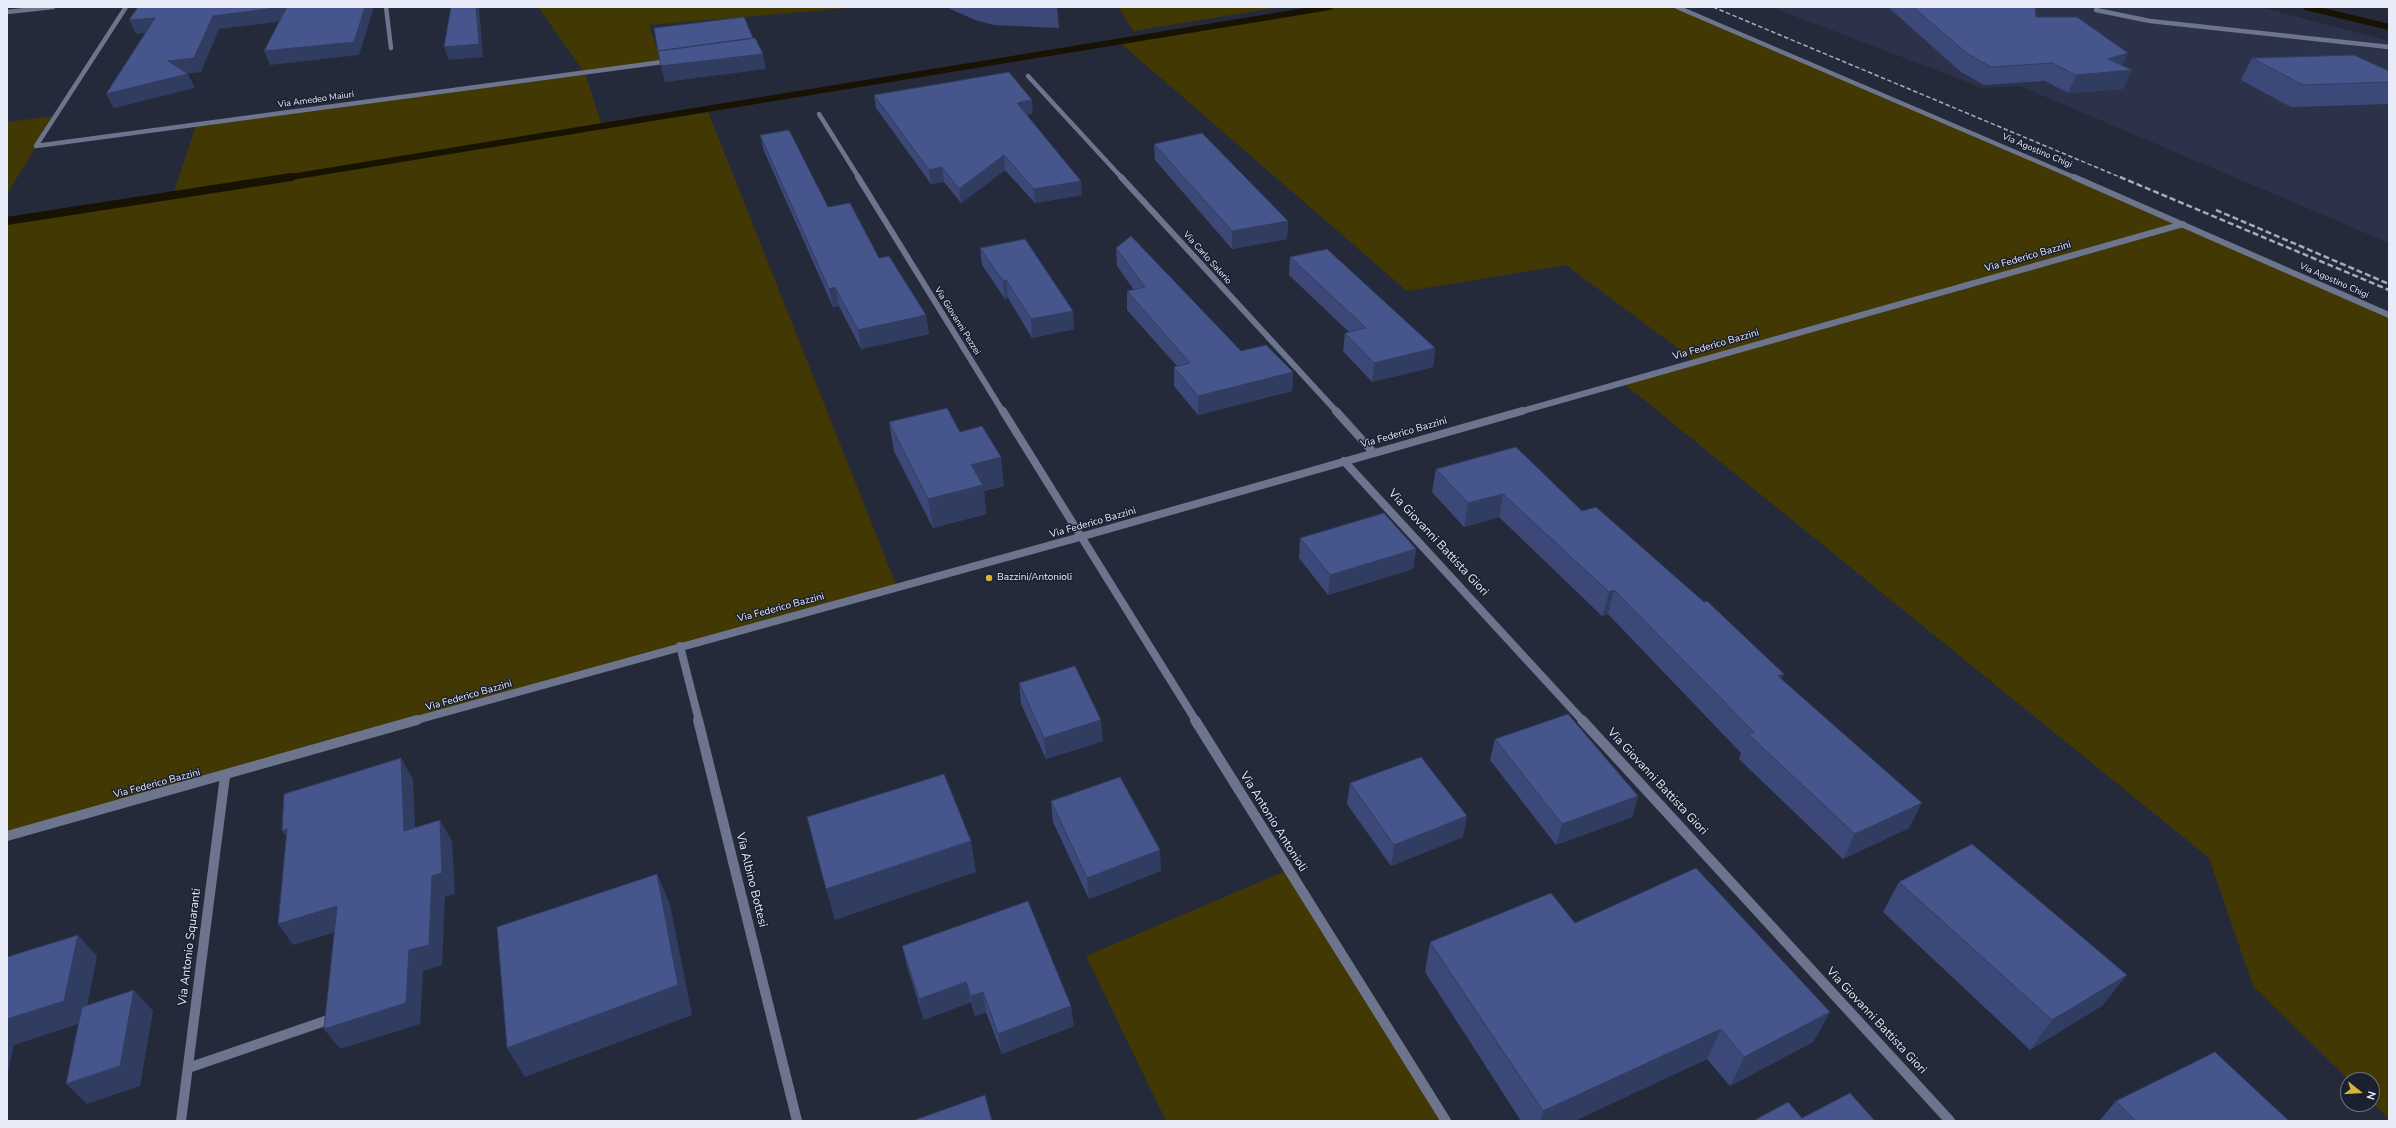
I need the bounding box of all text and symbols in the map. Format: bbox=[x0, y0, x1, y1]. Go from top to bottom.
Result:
street label: Via Amedeo Maiuri bbox=[277, 89, 355, 111]
street label: Via Agostino Chigi bbox=[2000, 131, 2074, 171]
street label: Via Carlo Salerio bbox=[1180, 229, 1234, 287]
street label: Via Federico Bazzini bbox=[1984, 239, 2072, 275]
street label: Via Agostino Chigi bbox=[2298, 261, 2370, 301]
street label: Via Giovanni Pezzei bbox=[932, 285, 982, 357]
street label: Via Federico Bazzini bbox=[1672, 327, 1760, 363]
street label: Via Federico Bazzini bbox=[1360, 415, 1448, 451]
street label: Via Giovanni Battista Giori bbox=[1385, 487, 1491, 599]
street label: Via Federico Bazzini bbox=[1049, 505, 1137, 541]
place label: Bazzini/Antonioli bbox=[997, 572, 1072, 584]
marker: Bazzini/Antonioli bbox=[984, 573, 994, 583]
street label: Via Federico Bazzini bbox=[736, 591, 826, 625]
street label: Via Federico Bazzini bbox=[425, 678, 513, 714]
street label: Via Giovanni Battista Giori bbox=[1604, 726, 1710, 838]
street label: Via Federico Bazzini bbox=[112, 767, 202, 801]
street label: Via Antonio Antonioli bbox=[1236, 769, 1310, 875]
street label: Via Albino Bottesi bbox=[732, 831, 770, 929]
street label: Via Antonio Squaranti bbox=[176, 888, 204, 1006]
street label: Via Giovanni Battista Giori bbox=[1823, 965, 1929, 1077]
north arrow bbox=[2340, 1072, 2380, 1112]
text: N bbox=[2363, 1089, 2379, 1101]

